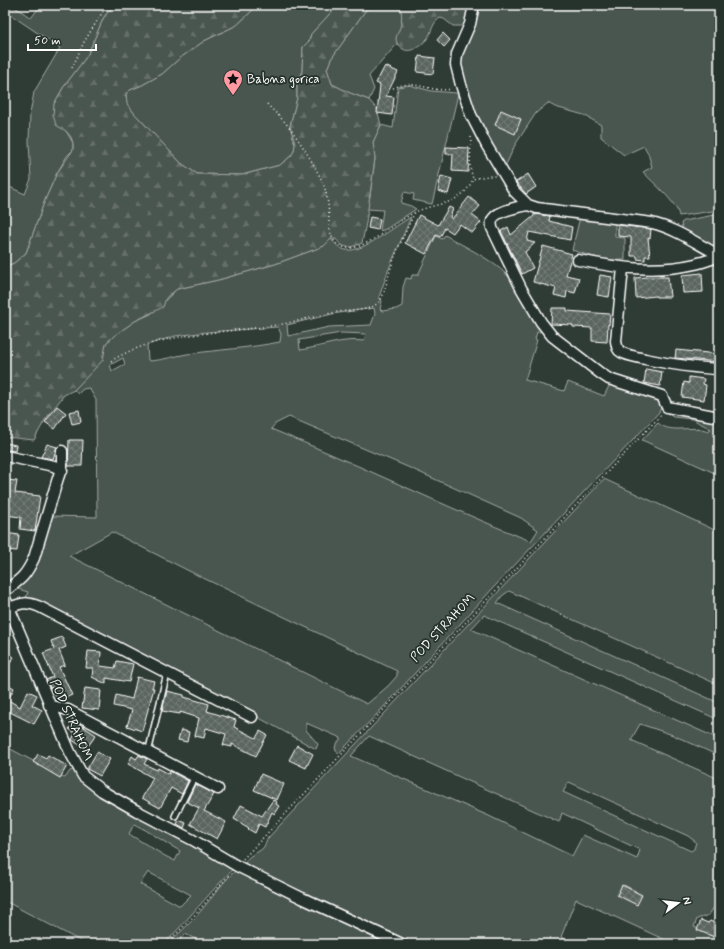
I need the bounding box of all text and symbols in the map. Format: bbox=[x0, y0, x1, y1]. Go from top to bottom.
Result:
scale bar bbox=[28, 26, 96, 52]
text: 50 m bbox=[34, 33, 61, 49]
place icon: Babna gorica bbox=[222, 68, 244, 96]
place label: Babna gorica bbox=[247, 71, 320, 88]
street label: POD STRAHOM bbox=[407, 590, 479, 666]
street label: POD STRAHOM bbox=[45, 677, 97, 763]
north arrow bbox=[658, 883, 698, 923]
text: N bbox=[679, 895, 694, 906]

